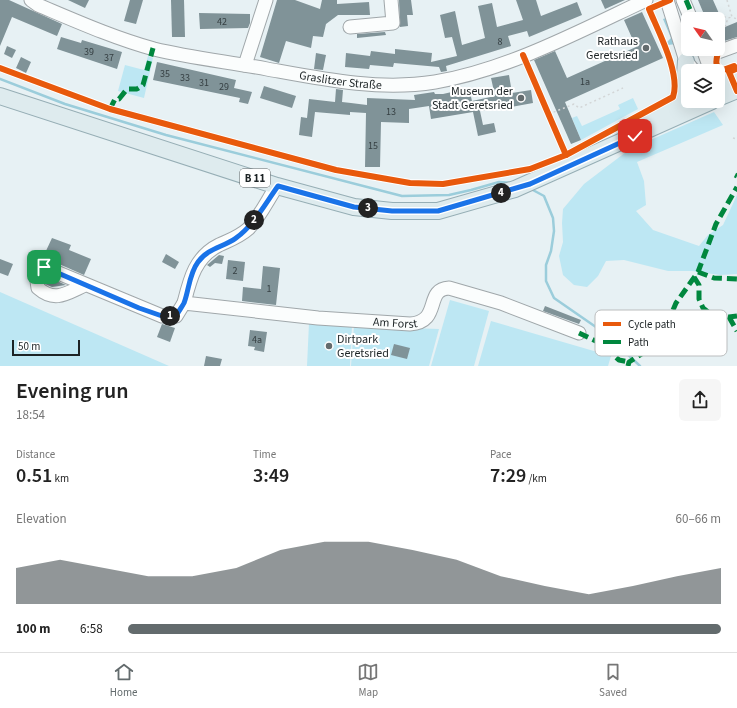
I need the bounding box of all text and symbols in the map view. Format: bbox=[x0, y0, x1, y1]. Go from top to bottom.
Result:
north arrow bbox=[681, 12, 725, 56]
map controls bbox=[681, 12, 725, 108]
house number: 42 bbox=[217, 15, 227, 29]
place label: Rathaus Geretsried bbox=[586, 33, 638, 64]
house number: 8 bbox=[498, 35, 503, 49]
marker: Rathaus Geretsried bbox=[641, 43, 651, 53]
house number: 39 bbox=[84, 45, 94, 59]
house number: 37 bbox=[104, 51, 114, 65]
button: layers bbox=[681, 64, 725, 108]
house number: 35 bbox=[160, 67, 170, 81]
street label: Graslitzer Straße bbox=[298, 67, 382, 94]
house number: 33 bbox=[180, 71, 190, 85]
house number: 1a bbox=[580, 75, 590, 89]
house number: 31 bbox=[199, 76, 209, 90]
house number: 29 bbox=[219, 80, 229, 94]
place label: Museum der Stadt Geretsried bbox=[432, 83, 514, 114]
marker: Museum der Stadt Geretsried bbox=[516, 93, 526, 103]
house number: 13 bbox=[386, 105, 396, 119]
pin bbox=[618, 119, 652, 153]
icon: check bbox=[624, 125, 646, 147]
house number: 15 bbox=[368, 139, 378, 153]
road number: B 11 bbox=[240, 169, 270, 187]
pin: 4 bbox=[491, 183, 511, 203]
text: 4 bbox=[498, 185, 504, 200]
pin: 3 bbox=[358, 198, 378, 218]
text: 3 bbox=[365, 200, 371, 215]
pin: 2 bbox=[244, 210, 264, 230]
text: 2 bbox=[251, 212, 257, 227]
pin bbox=[27, 250, 61, 284]
icon: arrive bbox=[33, 256, 55, 278]
house number: 2 bbox=[233, 264, 238, 278]
house number: 1 bbox=[267, 282, 272, 296]
pin: 1 bbox=[160, 306, 180, 326]
text: 1 bbox=[167, 308, 173, 323]
legend bbox=[595, 310, 727, 356]
street label: Am Forst bbox=[372, 314, 419, 333]
text: Cycle path bbox=[628, 317, 676, 332]
place label: Dirtpark Geretsried bbox=[337, 331, 389, 362]
house number: 4a bbox=[252, 333, 262, 347]
text: Path bbox=[628, 335, 649, 350]
scale bar bbox=[12, 338, 80, 357]
text: 50 m bbox=[18, 339, 40, 354]
marker: Dirtpark Geretsried bbox=[324, 341, 334, 351]
text: Evening run bbox=[16, 375, 129, 407]
button: share bbox=[679, 379, 721, 421]
text: 18:54 bbox=[16, 406, 45, 424]
text: Distance bbox=[16, 447, 55, 462]
text: Time bbox=[253, 447, 276, 462]
text: Pace bbox=[490, 447, 512, 462]
text: 0.51 bbox=[16, 462, 52, 490]
text: 3:49 bbox=[253, 462, 289, 490]
text: 7:29 bbox=[490, 462, 526, 490]
text: km bbox=[52, 471, 69, 486]
text: /km bbox=[526, 471, 547, 486]
text: Elevation bbox=[16, 510, 67, 528]
text: 60–66 m bbox=[676, 510, 721, 528]
text: 100 m bbox=[16, 620, 50, 638]
text: 6:58 bbox=[80, 620, 103, 638]
tab: Home bbox=[110, 661, 138, 700]
tab: Map bbox=[357, 661, 379, 700]
tab: Saved bbox=[599, 661, 627, 700]

